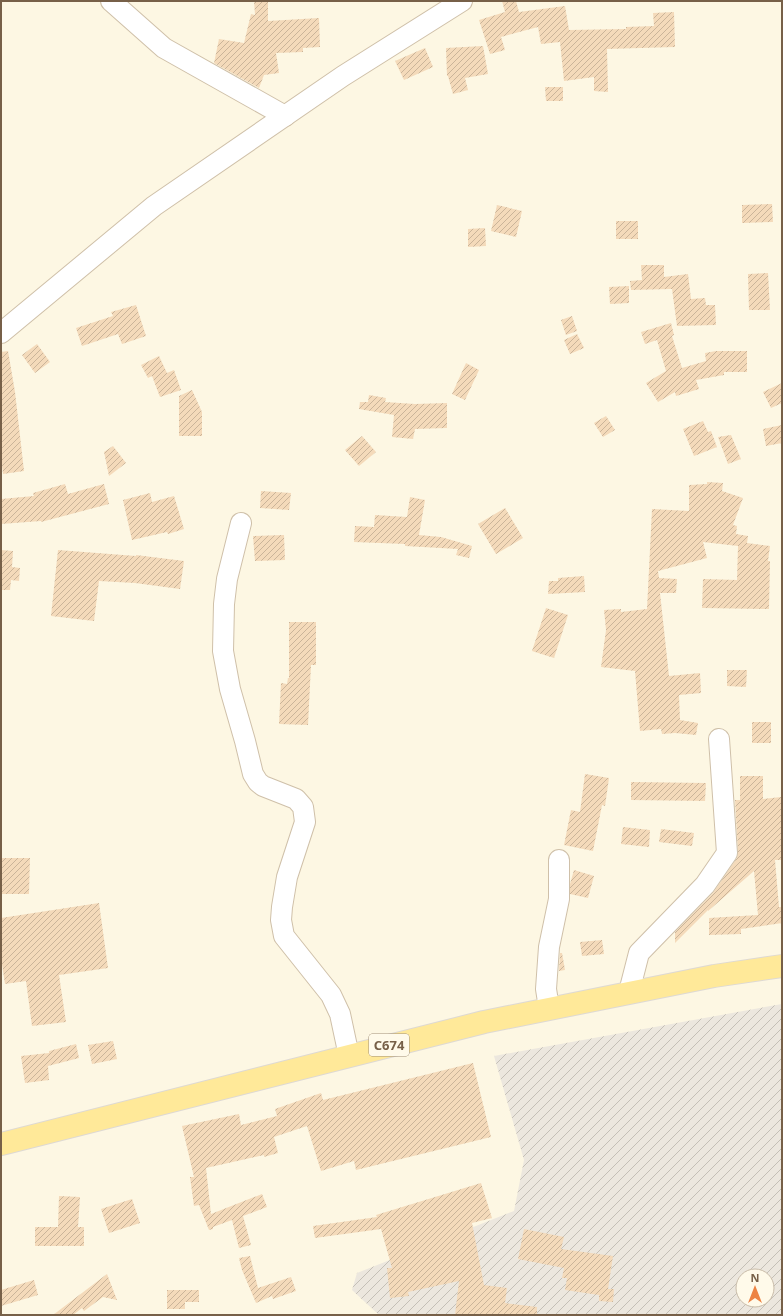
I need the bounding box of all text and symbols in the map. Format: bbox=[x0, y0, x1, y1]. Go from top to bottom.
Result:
road number: C674 bbox=[369, 1034, 409, 1056]
north arrow bbox=[735, 1268, 775, 1308]
text: N bbox=[751, 1270, 759, 1285]

